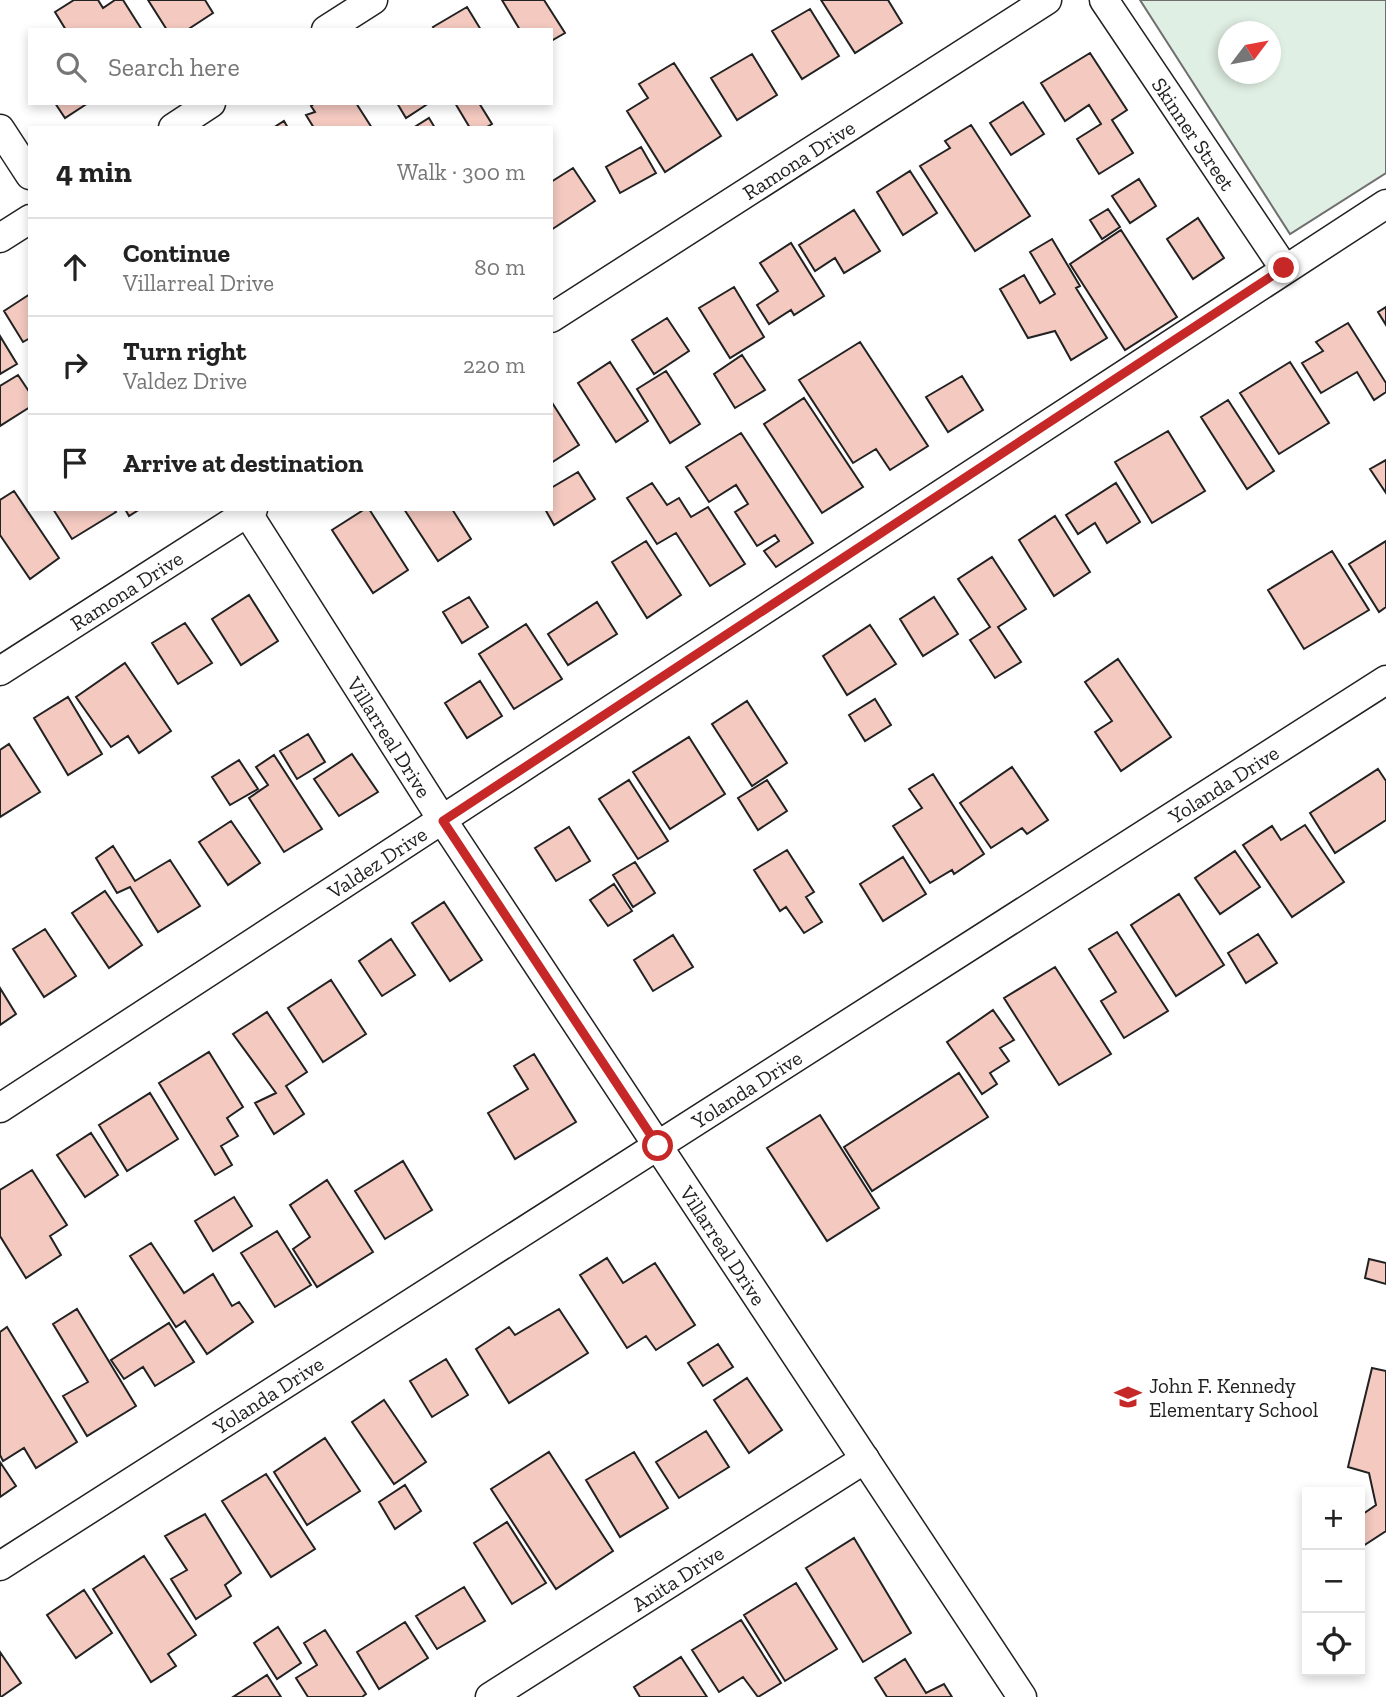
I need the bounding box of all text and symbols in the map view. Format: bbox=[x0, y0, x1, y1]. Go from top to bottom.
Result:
north arrow bbox=[1218, 21, 1281, 84]
search box bbox=[28, 28, 553, 105]
icon: search bbox=[52, 48, 90, 86]
text: Search here bbox=[108, 51, 240, 83]
street label: Skinner Street bbox=[1147, 72, 1241, 195]
street label: Ramona Drive bbox=[738, 114, 859, 205]
text: 4 min bbox=[56, 154, 132, 190]
text: Walk · 300 m bbox=[397, 158, 525, 186]
text: Continue bbox=[123, 237, 230, 269]
icon: ahead bbox=[56, 248, 94, 286]
route end bbox=[1268, 252, 1299, 283]
text: 80 m bbox=[474, 253, 525, 281]
text: Villarreal Drive bbox=[123, 269, 274, 297]
text: Turn right bbox=[123, 335, 246, 367]
icon: right bbox=[56, 346, 94, 384]
text: 220 m bbox=[463, 351, 525, 379]
text: Valdez Drive bbox=[123, 367, 247, 395]
icon: arrive bbox=[56, 444, 94, 482]
text: Arrive at destination bbox=[123, 447, 363, 479]
street label: Ramona Drive bbox=[65, 545, 187, 635]
street label: Villarreal Drive bbox=[342, 671, 437, 802]
street label: Yolanda Drive bbox=[1163, 739, 1283, 829]
street label: Valdez Drive bbox=[322, 821, 431, 904]
street label: Yolanda Drive bbox=[686, 1044, 806, 1134]
route start bbox=[642, 1130, 673, 1161]
street label: Villarreal Drive bbox=[674, 1180, 772, 1310]
street label: Yolanda Drive bbox=[207, 1350, 328, 1440]
place label: John F. Kennedy Elementary School bbox=[1149, 1373, 1319, 1422]
school or university icon: John F. Kennedy Elementary School bbox=[1113, 1382, 1143, 1412]
map controls bbox=[1302, 1487, 1365, 1676]
button: + bbox=[1302, 1487, 1365, 1550]
street label: Anita Drive bbox=[627, 1540, 728, 1616]
button: − bbox=[1302, 1550, 1365, 1613]
button: locate bbox=[1302, 1613, 1365, 1676]

